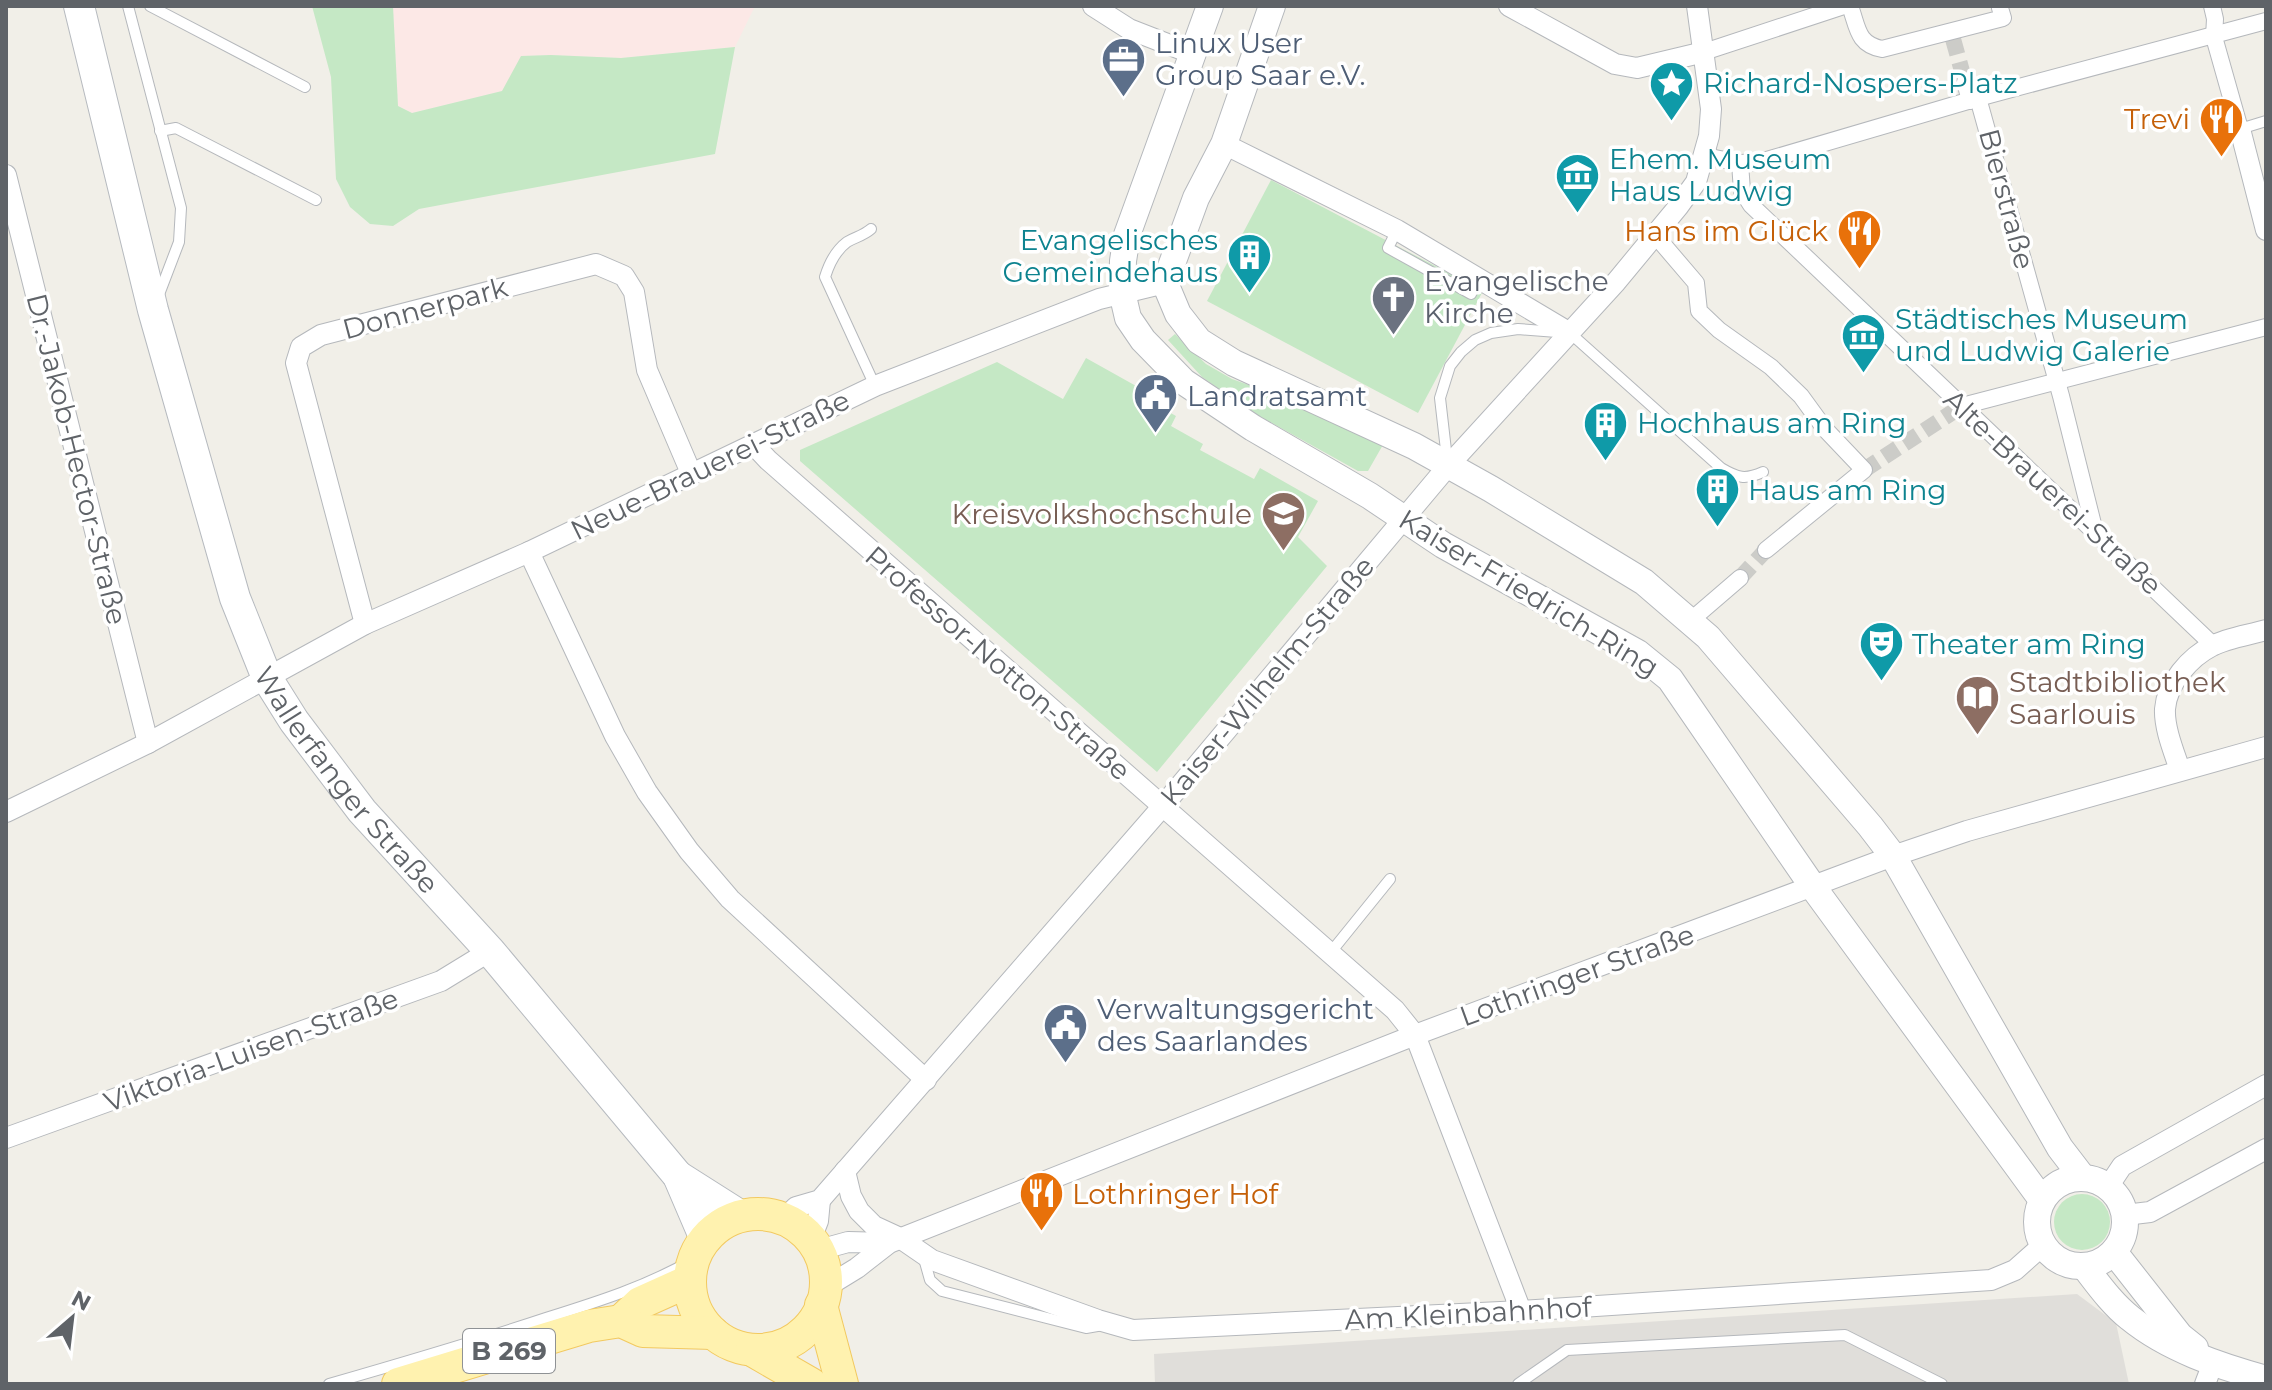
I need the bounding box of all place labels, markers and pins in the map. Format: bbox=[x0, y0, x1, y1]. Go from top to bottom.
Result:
place label: Linux User Group Saar e.V. bbox=[1155, 26, 1365, 92]
office icon: Linux User Group Saar e.V. bbox=[1100, 35, 1148, 98]
place icon: Richard-Nospers-Platz bbox=[1648, 59, 1696, 122]
place label: Richard-Nospers-Platz bbox=[1703, 66, 2018, 100]
restaurant icon: Trevi bbox=[2197, 95, 2245, 158]
place label: Trevi bbox=[2124, 102, 2190, 136]
place label: Ehem. Museum Haus Ludwig bbox=[1609, 142, 1831, 208]
museum icon: Ehem. Museum Haus Ludwig bbox=[1554, 151, 1602, 214]
restaurant icon: Hans im Glück bbox=[1835, 207, 1883, 270]
place label: Hans im Glück bbox=[1624, 214, 1828, 248]
place label: Evangelisches Gemeindehaus bbox=[1003, 223, 1218, 289]
building icon: Evangelisches Gemeindehaus bbox=[1225, 232, 1273, 295]
place label: Evangelische Kirche bbox=[1424, 264, 1609, 330]
church icon: Evangelische Kirche bbox=[1369, 273, 1417, 336]
place label: Städtisches Museum und Ludwig Galerie bbox=[1895, 302, 2188, 368]
museum icon: Städtisches Museum und Ludwig Galerie bbox=[1840, 311, 1888, 374]
public building icon: Landratsamt bbox=[1132, 372, 1180, 435]
place label: Landratsamt bbox=[1187, 379, 1367, 413]
building icon: Hochhaus am Ring bbox=[1582, 399, 1630, 462]
place label: Hochhaus am Ring bbox=[1637, 406, 1907, 440]
building icon: Haus am Ring bbox=[1693, 466, 1741, 529]
place label: Haus am Ring bbox=[1748, 473, 1947, 507]
school or university icon: Kreisvolkshochschule bbox=[1259, 490, 1307, 553]
place label: Kreisvolkshochschule bbox=[952, 497, 1252, 531]
theatre icon: Theater am Ring bbox=[1857, 620, 1905, 683]
place label: Theater am Ring bbox=[1912, 627, 2146, 661]
place label: Stadtbibliothek Saarlouis bbox=[2009, 665, 2226, 731]
library icon: Stadtbibliothek Saarlouis bbox=[1954, 674, 2002, 737]
place label: Verwaltungsgericht des Saarlandes bbox=[1097, 992, 1374, 1058]
public building icon: Verwaltungsgericht des Saarlandes bbox=[1042, 1001, 1090, 1064]
restaurant icon: Lothringer Hof bbox=[1017, 1170, 1065, 1233]
place label: Lothringer Hof bbox=[1072, 1177, 1280, 1211]

